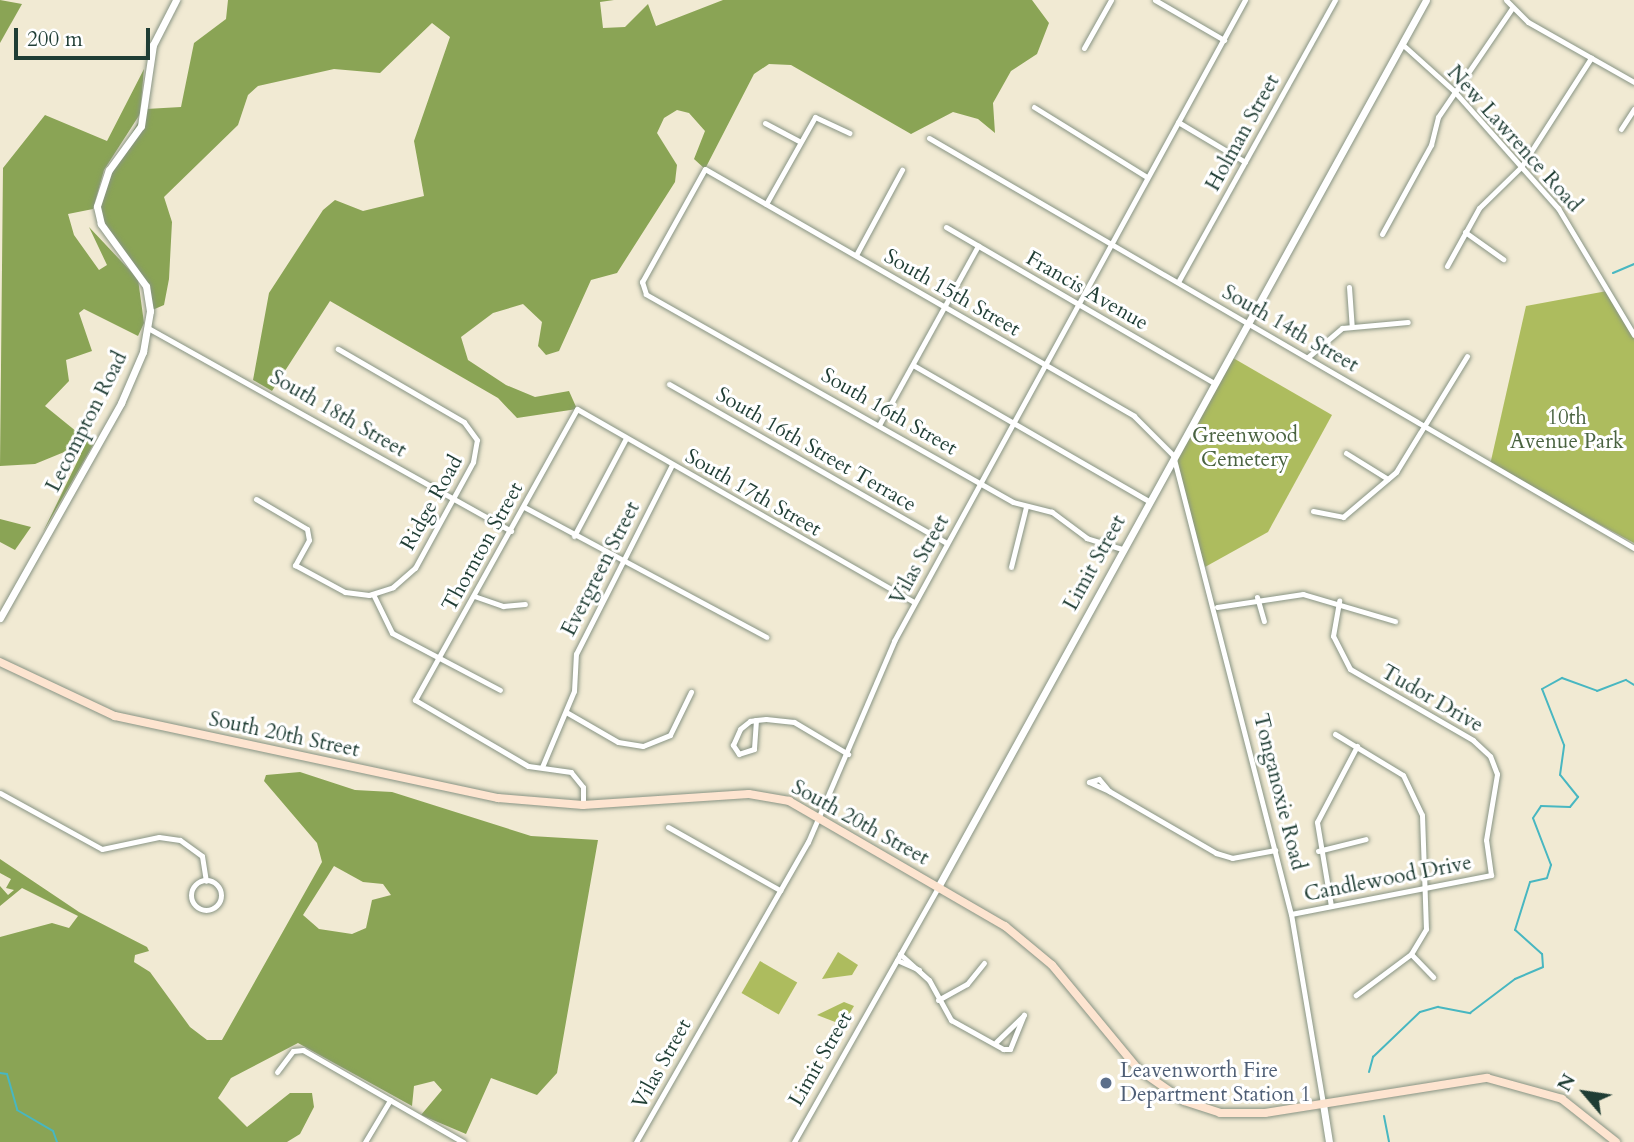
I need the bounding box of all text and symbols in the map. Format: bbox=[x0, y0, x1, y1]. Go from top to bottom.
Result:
scale bar bbox=[18, 14, 154, 58]
text: 200 m bbox=[27, 25, 83, 54]
street label: New Lawrence Road bbox=[1442, 60, 1586, 218]
street label: Holman Street bbox=[1201, 70, 1285, 196]
street label: South 15th Street bbox=[879, 244, 1025, 342]
street label: Francis Avenue bbox=[1021, 246, 1153, 336]
street label: South 14th Street bbox=[1217, 280, 1363, 378]
street label: Lecompton Road bbox=[41, 348, 133, 496]
street label: South 16th Street bbox=[816, 363, 962, 461]
street label: South 18th Street bbox=[265, 365, 411, 463]
street label: South 16th Street Terrace bbox=[711, 382, 921, 518]
park label: 10th Avenue Park bbox=[1510, 405, 1624, 455]
park label: Greenwood Cemetery bbox=[1192, 423, 1298, 473]
street label: South 17th Street bbox=[680, 444, 826, 542]
street label: Ridge Road bbox=[396, 451, 468, 555]
street label: Thornton Street bbox=[437, 478, 529, 616]
street label: Evergreen Street bbox=[556, 498, 646, 640]
street label: Vilas Street bbox=[885, 511, 955, 609]
street label: Limit Street bbox=[1059, 511, 1131, 615]
street label: Tudor Drive bbox=[1377, 660, 1487, 738]
street label: South 20th Street bbox=[207, 707, 361, 763]
street label: Tonganoxie Road bbox=[1247, 711, 1311, 873]
street label: South 20th Street bbox=[787, 775, 933, 871]
street label: Candlewood Drive bbox=[1302, 850, 1474, 908]
street label: Limit Street bbox=[784, 1007, 858, 1111]
street label: Vilas Street bbox=[627, 1015, 697, 1113]
place label: Leavenworth Fire Department Station 1 bbox=[1120, 1058, 1311, 1108]
north arrow bbox=[1550, 1058, 1620, 1128]
text: N bbox=[1551, 1069, 1582, 1096]
marker: Leavenworth Fire Department Station 1 bbox=[1098, 1075, 1114, 1091]

